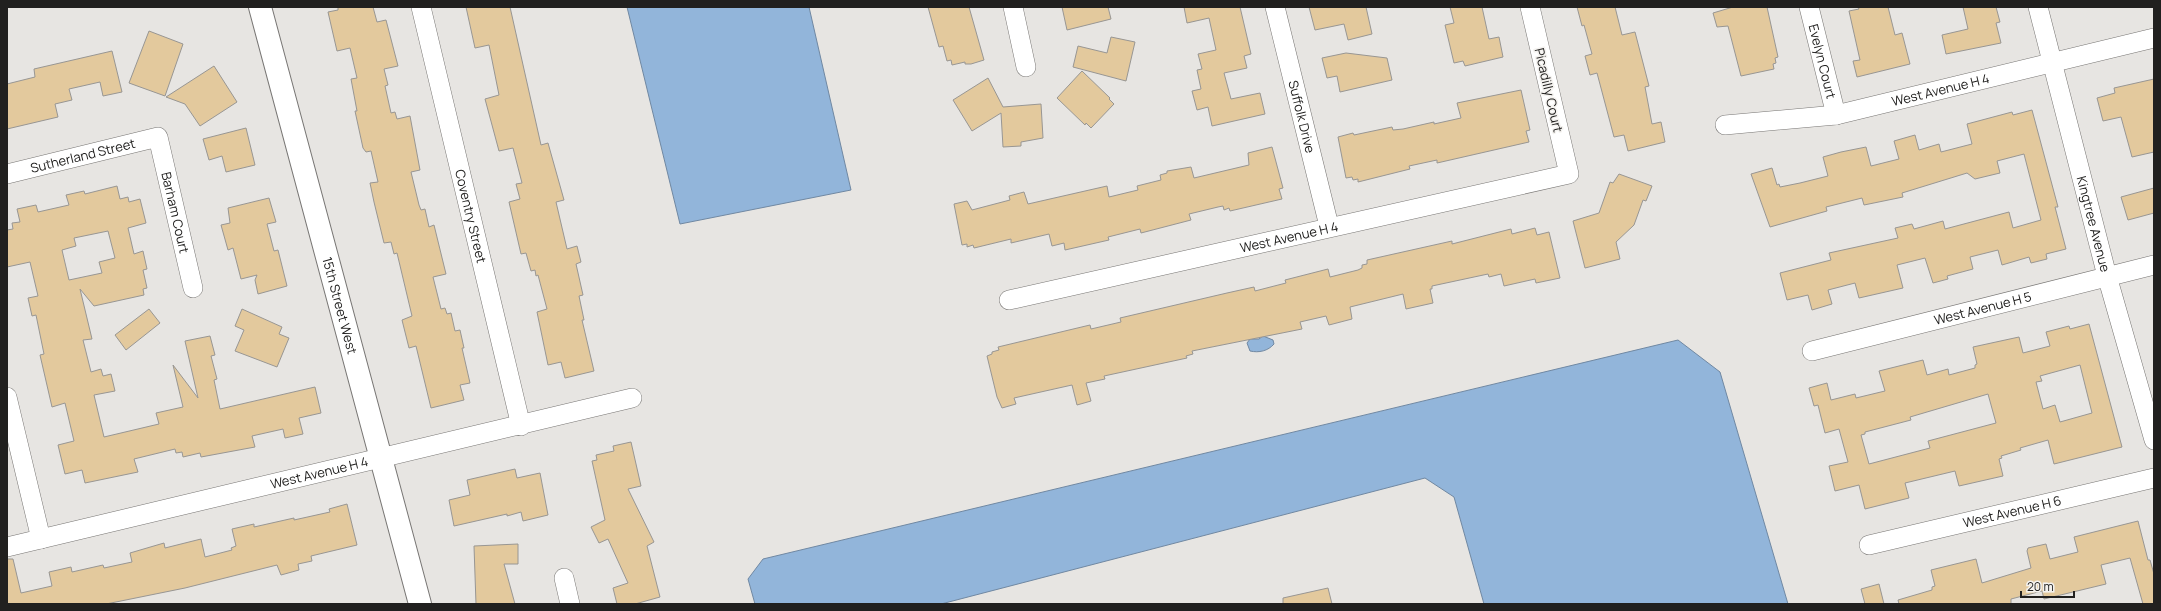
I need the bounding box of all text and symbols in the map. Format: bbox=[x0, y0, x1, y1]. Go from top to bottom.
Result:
street label: Evelyn Court bbox=[1805, 22, 1841, 101]
street label: Picadilly Court bbox=[1531, 46, 1567, 134]
street label: West Avenue H 4 bbox=[1890, 69, 1992, 110]
street label: Suffolk Drive bbox=[1284, 78, 1320, 155]
street label: Sutherland Street bbox=[28, 134, 137, 177]
street label: Coventry Street bbox=[451, 167, 491, 265]
street label: Barham Court bbox=[157, 170, 194, 255]
street label: Kingtree Avenue bbox=[2073, 174, 2115, 274]
street label: West Avenue H 4 bbox=[1238, 217, 1340, 257]
street label: 15th Street West bbox=[318, 255, 362, 356]
street label: West Avenue H 5 bbox=[1932, 287, 2033, 329]
street label: West Avenue H 4 bbox=[269, 452, 370, 493]
street label: West Avenue H 6 bbox=[1961, 491, 2063, 532]
scale bar bbox=[2021, 573, 2074, 599]
text: 20 m bbox=[2027, 578, 2054, 595]

